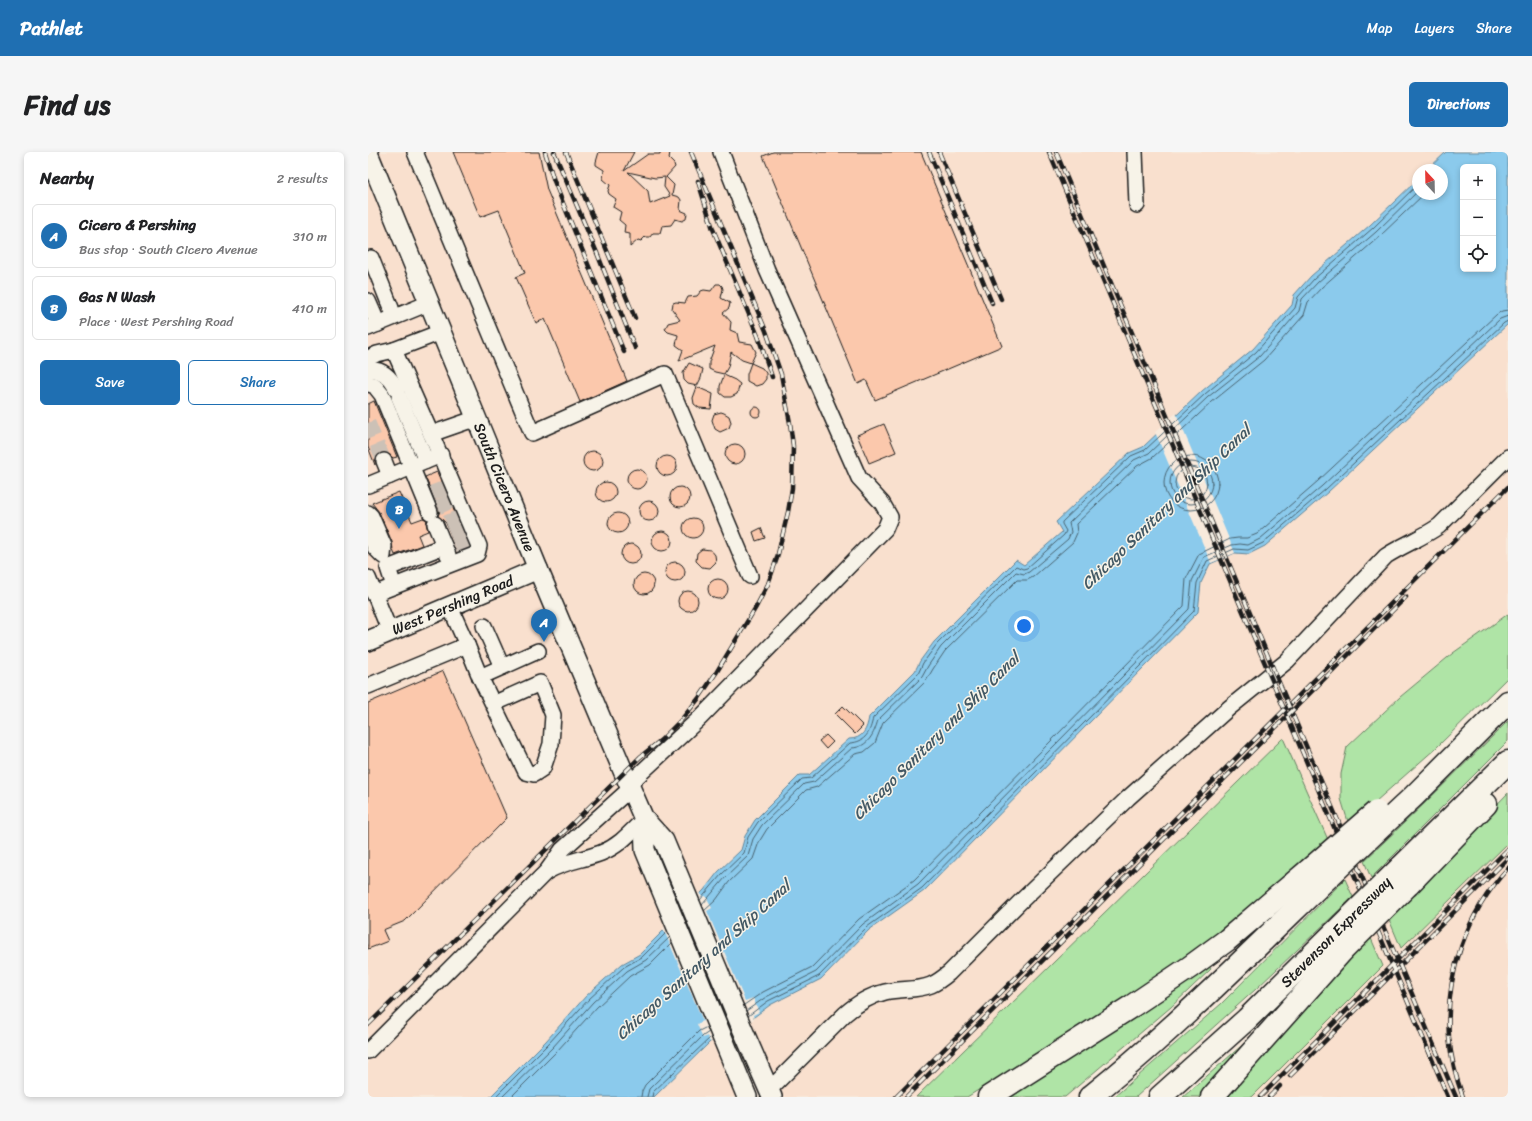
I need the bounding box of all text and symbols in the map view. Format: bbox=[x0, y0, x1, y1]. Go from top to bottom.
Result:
text: Pathlet bbox=[20, 12, 83, 45]
text: Map bbox=[1367, 16, 1392, 41]
text: Layers bbox=[1414, 16, 1454, 41]
text: Share bbox=[1476, 16, 1512, 41]
text: Find us bbox=[24, 80, 111, 129]
button: Directions bbox=[1409, 82, 1508, 127]
text: Nearby bbox=[40, 163, 94, 193]
north arrow bbox=[1412, 164, 1448, 200]
map controls bbox=[1460, 164, 1496, 272]
button: + bbox=[1460, 164, 1496, 200]
text: 2 results bbox=[277, 167, 328, 190]
button: − bbox=[1460, 200, 1496, 236]
text: Cicero & Pershing bbox=[79, 212, 196, 238]
text: A bbox=[50, 225, 58, 248]
text: 310 m bbox=[293, 225, 327, 248]
button: locate bbox=[1460, 236, 1496, 272]
text: Bus stop · South Cicero Avenue bbox=[79, 238, 258, 261]
text: Gas N Wash bbox=[79, 284, 155, 310]
text: B bbox=[50, 297, 58, 320]
text: 410 m bbox=[292, 297, 327, 320]
text: Place · West Pershing Road bbox=[79, 310, 233, 333]
button: Save bbox=[40, 360, 180, 405]
button: Share bbox=[188, 360, 328, 405]
water label: Chicago Sanitary and Ship Canal bbox=[1074, 415, 1261, 597]
street label: South Cicero Avenue bbox=[466, 418, 543, 556]
pin: B bbox=[386, 496, 412, 529]
street label: West Pershing Road bbox=[388, 567, 519, 642]
pin: A bbox=[531, 609, 557, 642]
your location bbox=[1014, 616, 1034, 636]
water label: Chicago Sanitary and Ship Canal bbox=[845, 643, 1029, 827]
street label: Stevenson Expressway bbox=[1274, 870, 1398, 994]
water label: Chicago Sanitary and Ship Canal bbox=[609, 871, 800, 1047]

